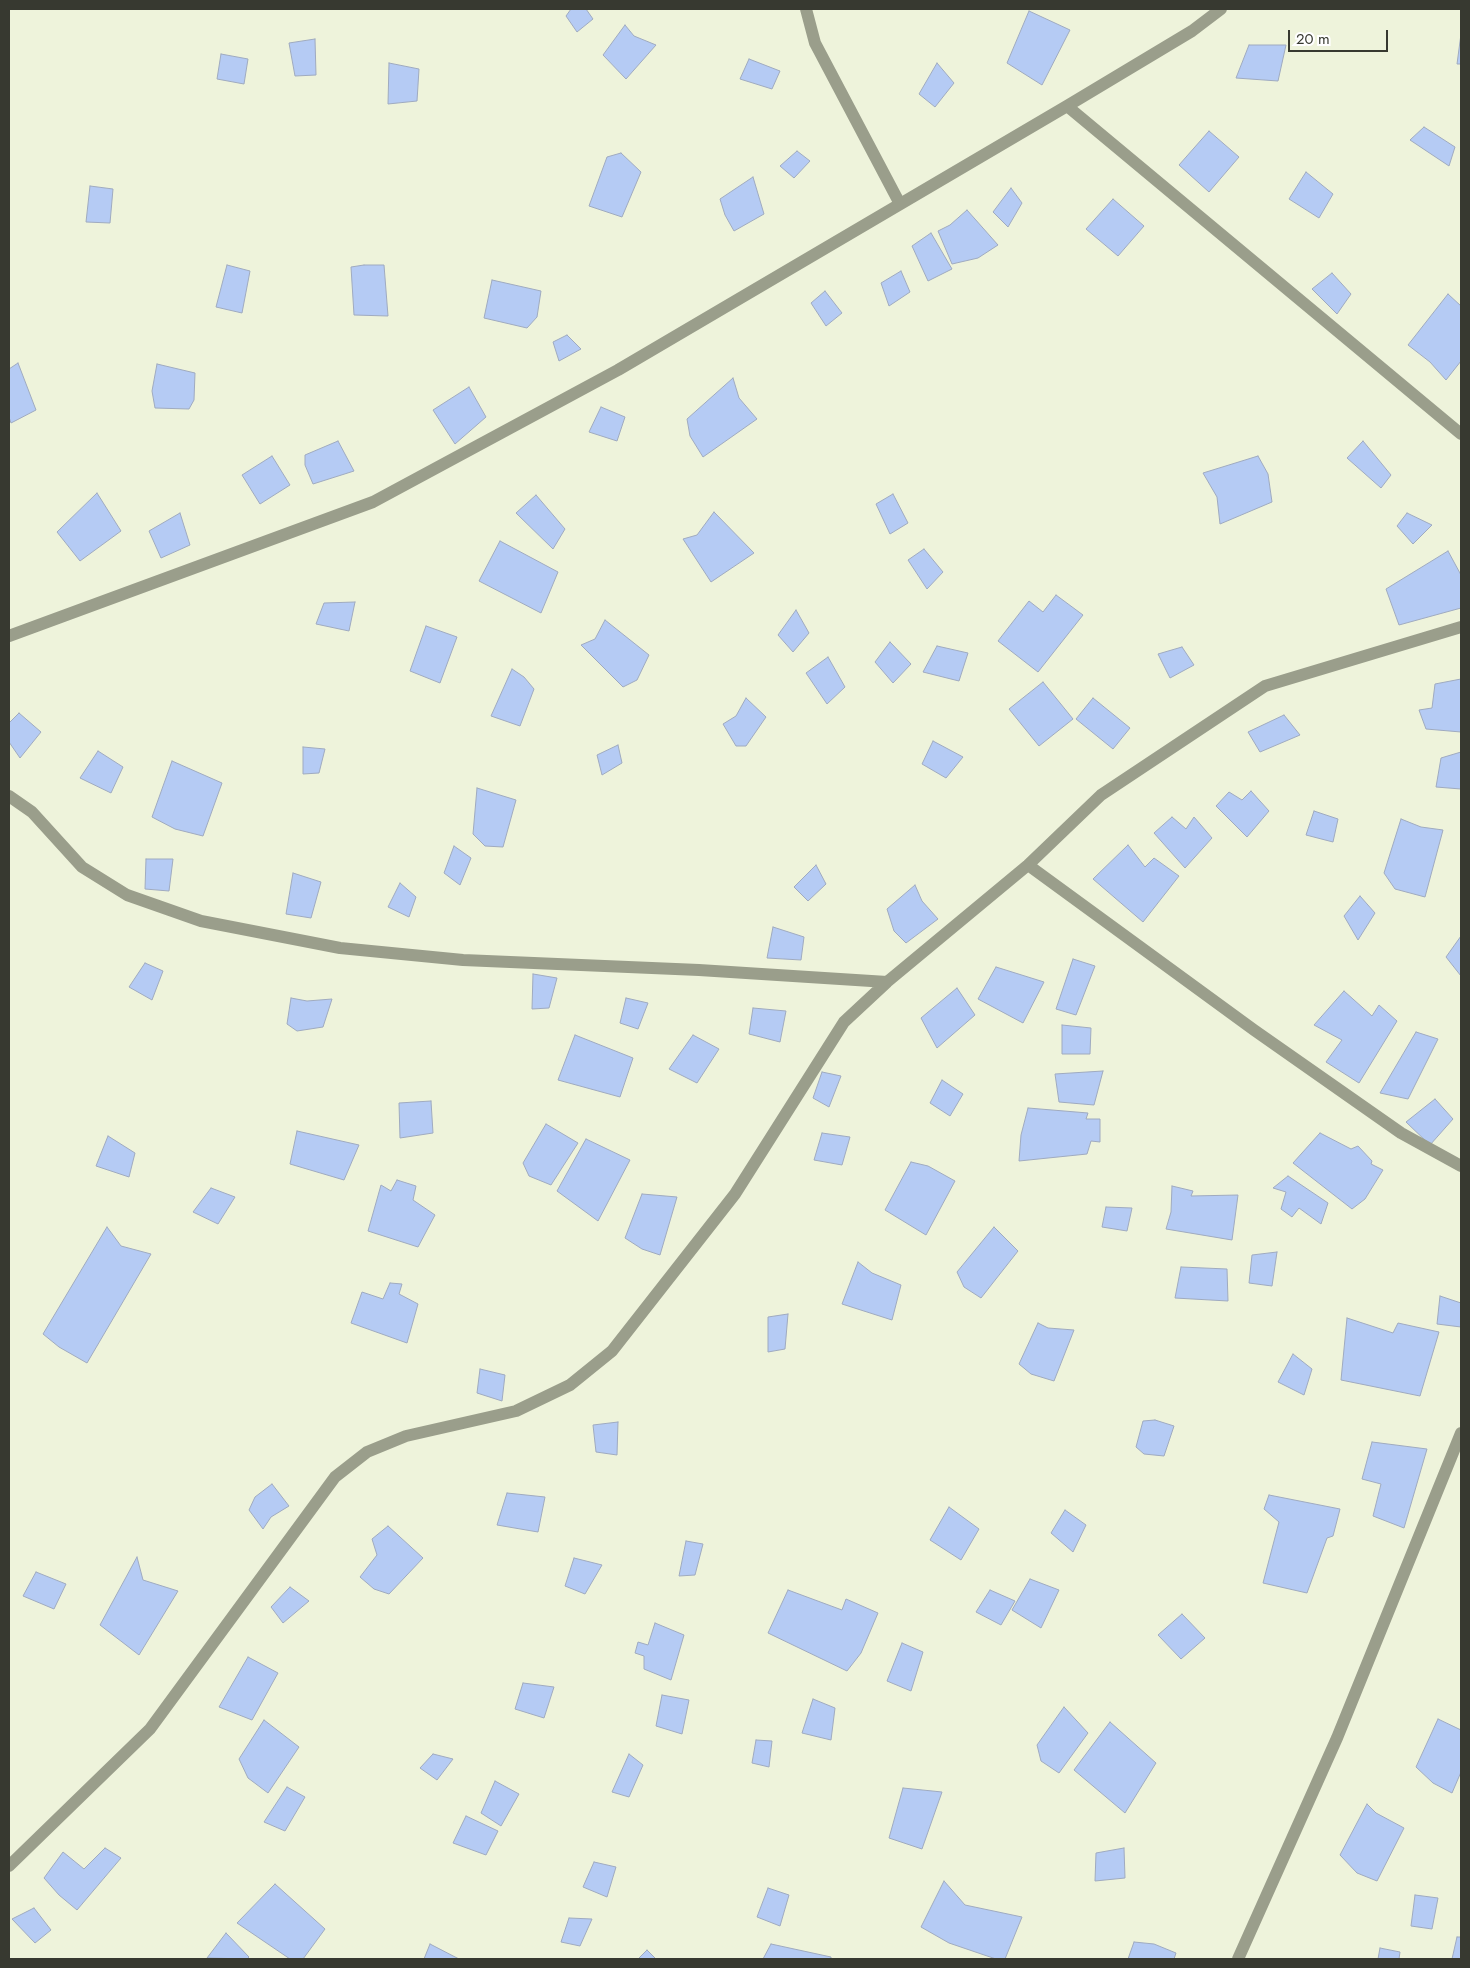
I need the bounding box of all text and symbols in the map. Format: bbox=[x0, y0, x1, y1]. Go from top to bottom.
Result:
scale bar bbox=[1290, 20, 1390, 52]
text: 20 m bbox=[1296, 28, 1330, 50]

